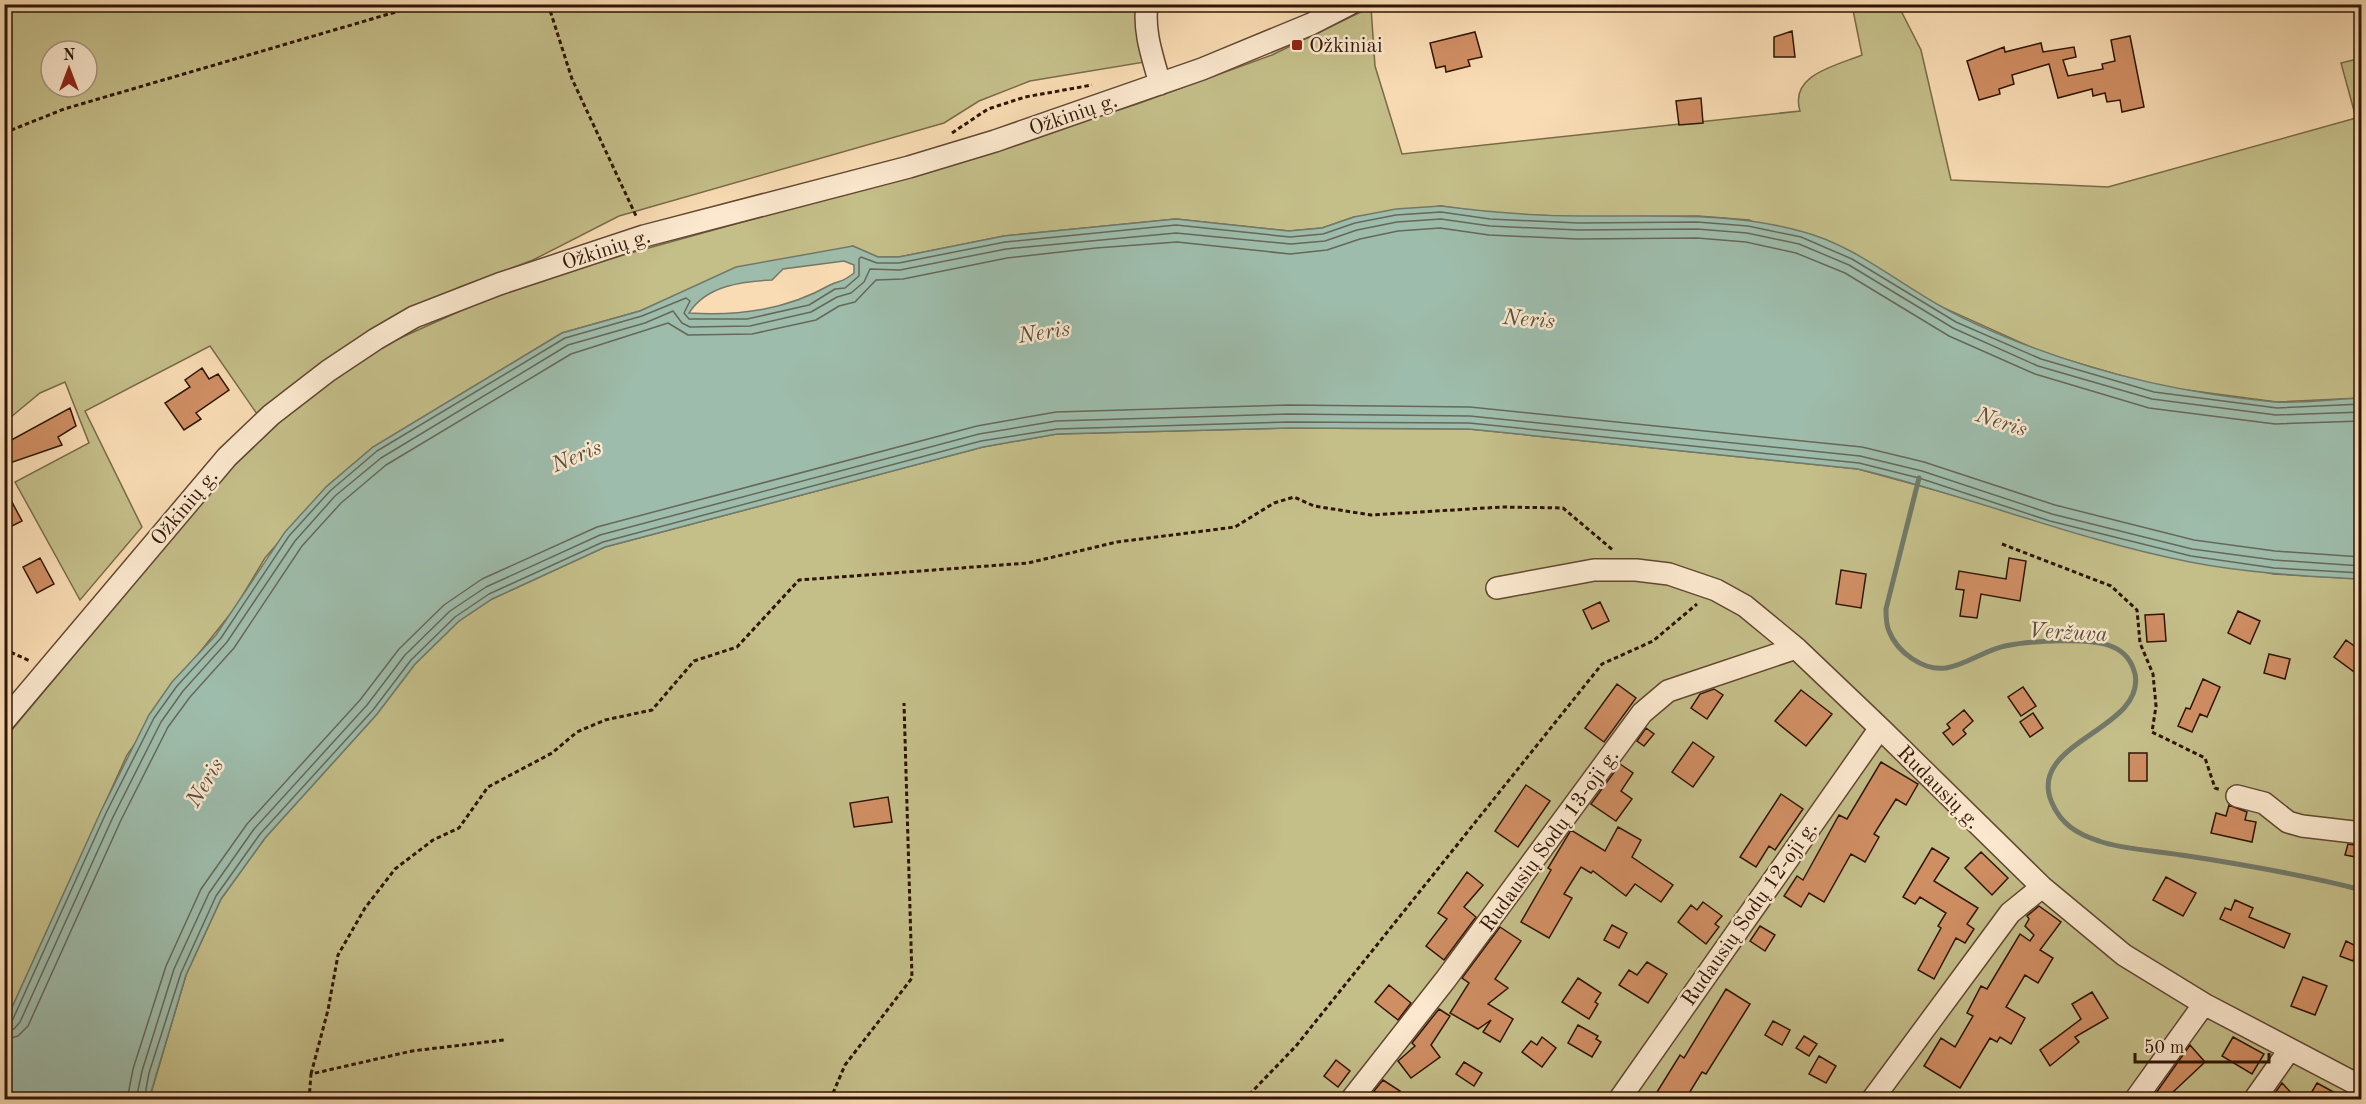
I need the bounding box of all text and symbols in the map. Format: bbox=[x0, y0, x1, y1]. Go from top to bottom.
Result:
place label: Ožkiniai bbox=[1309, 36, 1383, 57]
marker: Ožkiniai bbox=[1290, 38, 1304, 52]
north arrow bbox=[39, 39, 99, 99]
text: N bbox=[63, 48, 76, 64]
street label: Ožkinių g. bbox=[1027, 91, 1120, 140]
street label: Ožkinių g. bbox=[560, 226, 653, 275]
water label: Neris bbox=[1501, 307, 1556, 333]
water label: Neris bbox=[1016, 318, 1072, 348]
water label: Neris bbox=[1972, 404, 2030, 441]
water label: Neris bbox=[547, 436, 605, 478]
street label: Ožkinių g. bbox=[148, 466, 223, 550]
water label: Veržuva bbox=[2028, 620, 2108, 646]
street label: Rudausių g. bbox=[1892, 742, 1984, 834]
street label: Rudausių Sodų 13-oji g. bbox=[1477, 746, 1623, 936]
water label: Neris bbox=[182, 755, 229, 812]
street label: Rudausių Sodų 12-oji g. bbox=[1678, 818, 1822, 1010]
scale bar bbox=[2135, 1026, 2268, 1064]
text: 50 m bbox=[2144, 1039, 2184, 1057]

